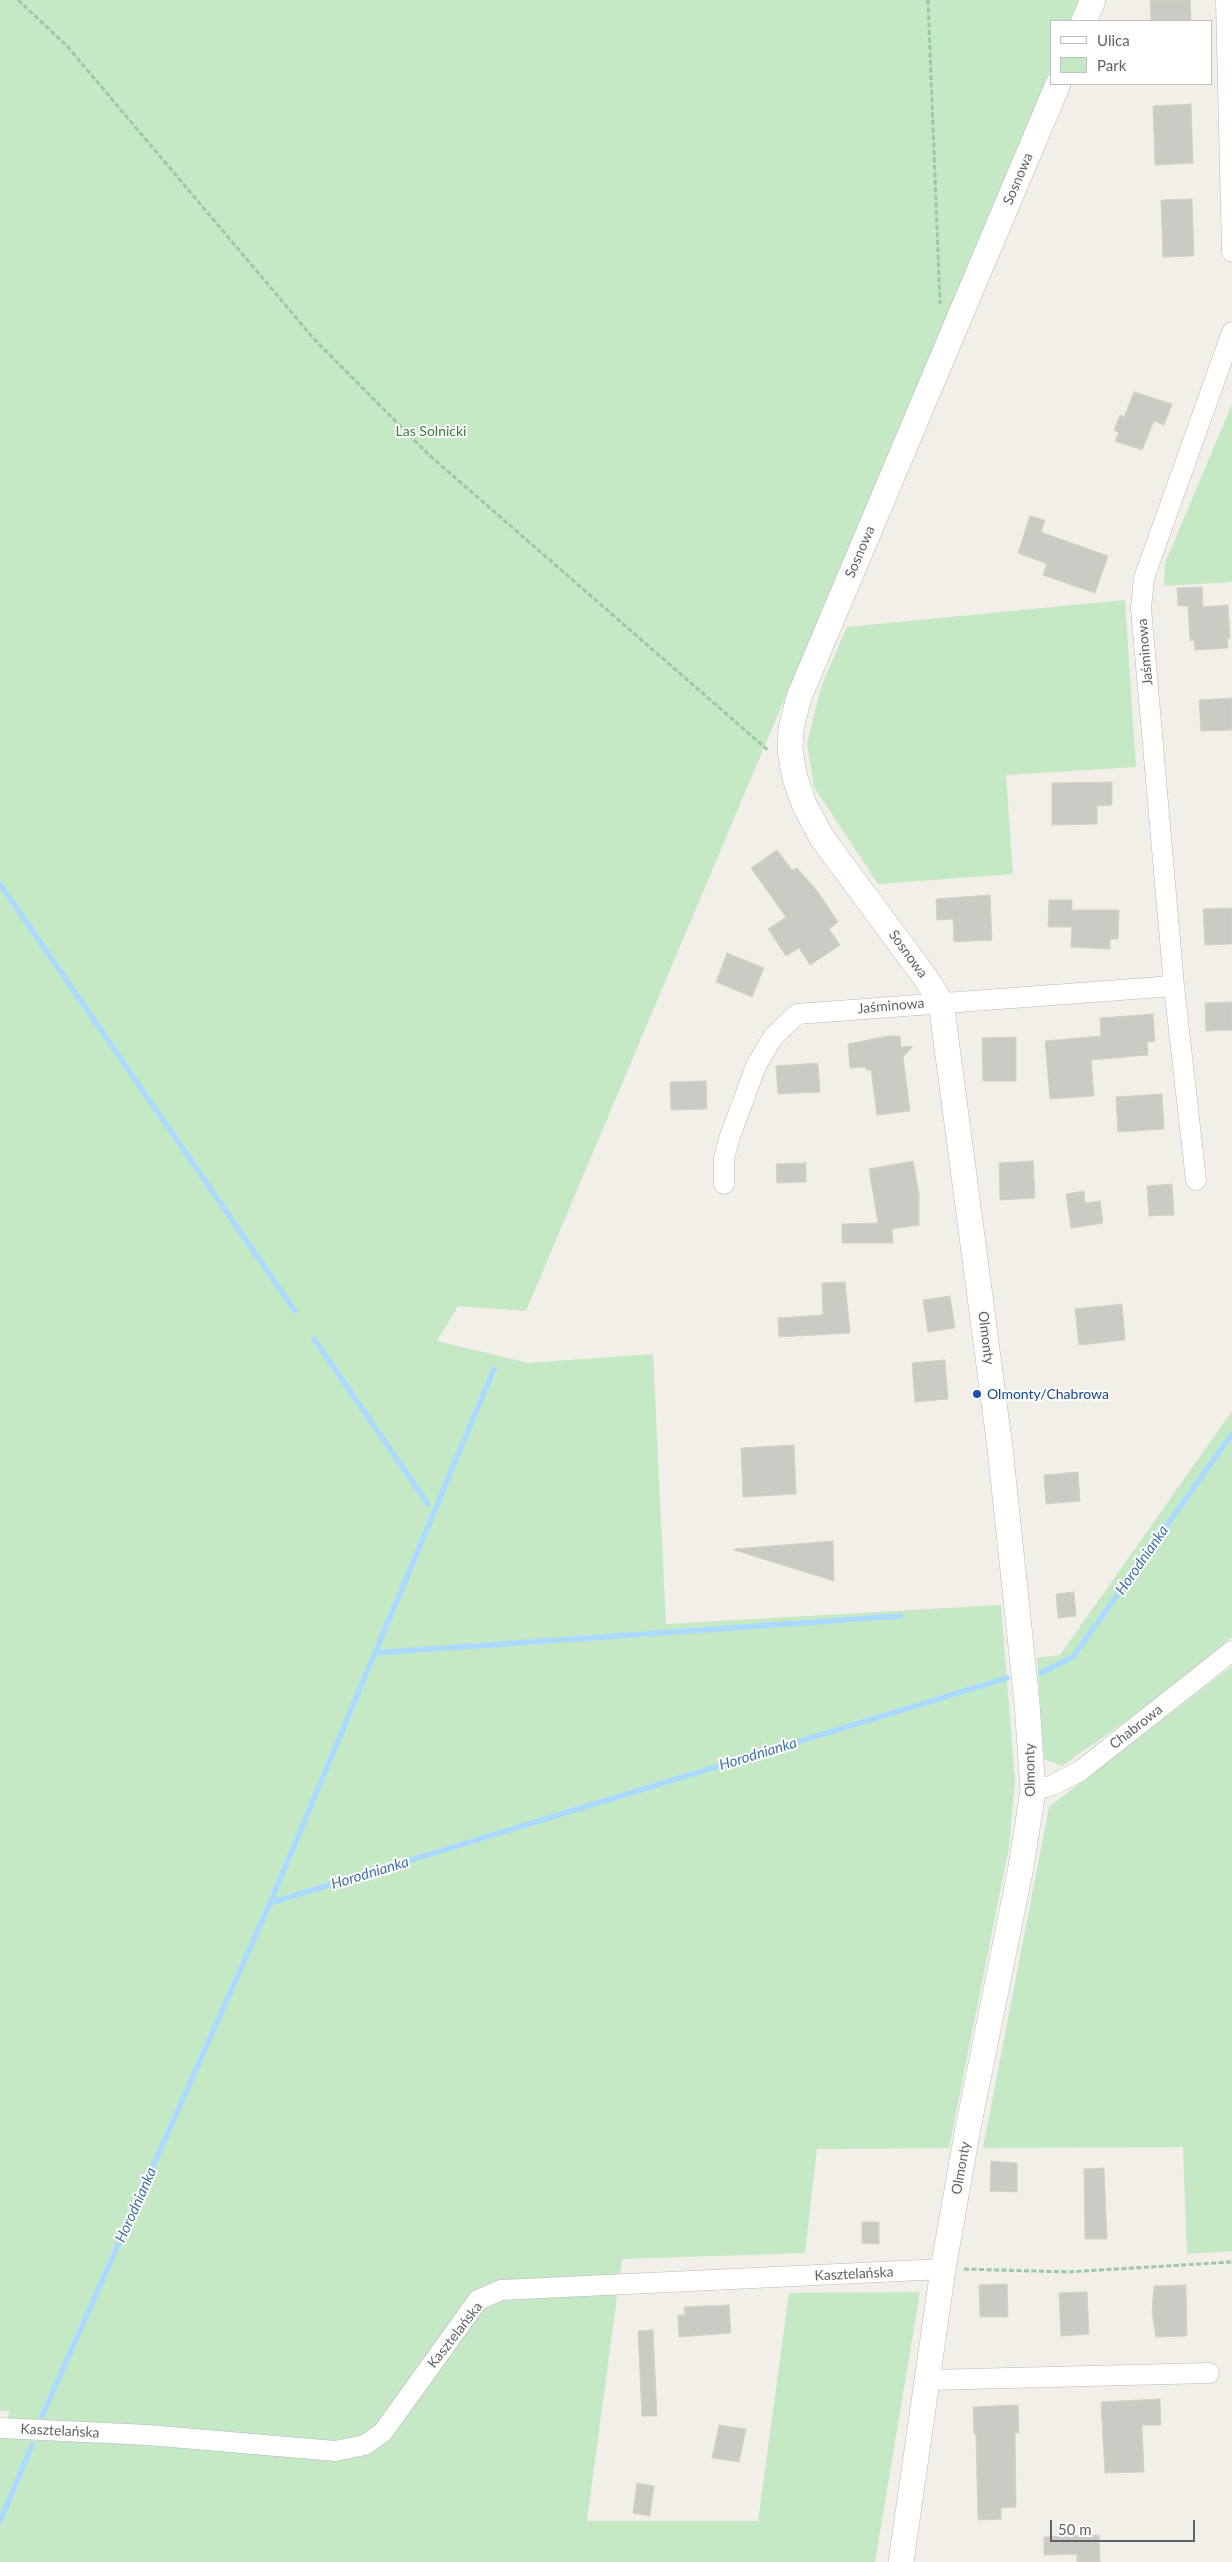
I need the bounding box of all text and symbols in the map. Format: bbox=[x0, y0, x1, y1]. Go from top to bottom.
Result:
legend bbox=[1050, 20, 1212, 85]
text: Ulica bbox=[1097, 31, 1130, 49]
text: Park bbox=[1097, 56, 1126, 74]
street label: Sosnowa bbox=[1000, 150, 1036, 208]
park label: Las Solnicki bbox=[396, 423, 466, 439]
street label: Sosnowa bbox=[842, 523, 878, 581]
street label: Jaśminowa bbox=[1134, 618, 1156, 686]
street label: Sosnowa bbox=[885, 927, 931, 981]
street label: Jaśminowa bbox=[857, 995, 925, 1017]
street label: Olmonty bbox=[974, 1310, 998, 1366]
place label: Olmonty/Chabrowa bbox=[987, 1386, 1109, 1402]
marker: Olmonty/Chabrowa bbox=[971, 1388, 983, 1400]
water label: Horodnianka bbox=[1112, 1522, 1172, 1598]
street label: Chabrowa bbox=[1106, 1701, 1166, 1753]
water label: Horodnianka bbox=[717, 1734, 799, 1774]
street label: Olmonty bbox=[1021, 1743, 1039, 1797]
water label: Horodnianka bbox=[329, 1853, 411, 1893]
street label: Olmonty bbox=[948, 2140, 974, 2196]
water label: Horodnianka bbox=[111, 2165, 161, 2245]
street label: Kasztelańska bbox=[814, 2264, 894, 2284]
street label: Kasztelańska bbox=[424, 2299, 486, 2371]
street label: Kasztelańska bbox=[20, 2421, 100, 2441]
scale bar bbox=[1052, 2510, 1197, 2542]
text: 50 m bbox=[1058, 2520, 1092, 2538]

